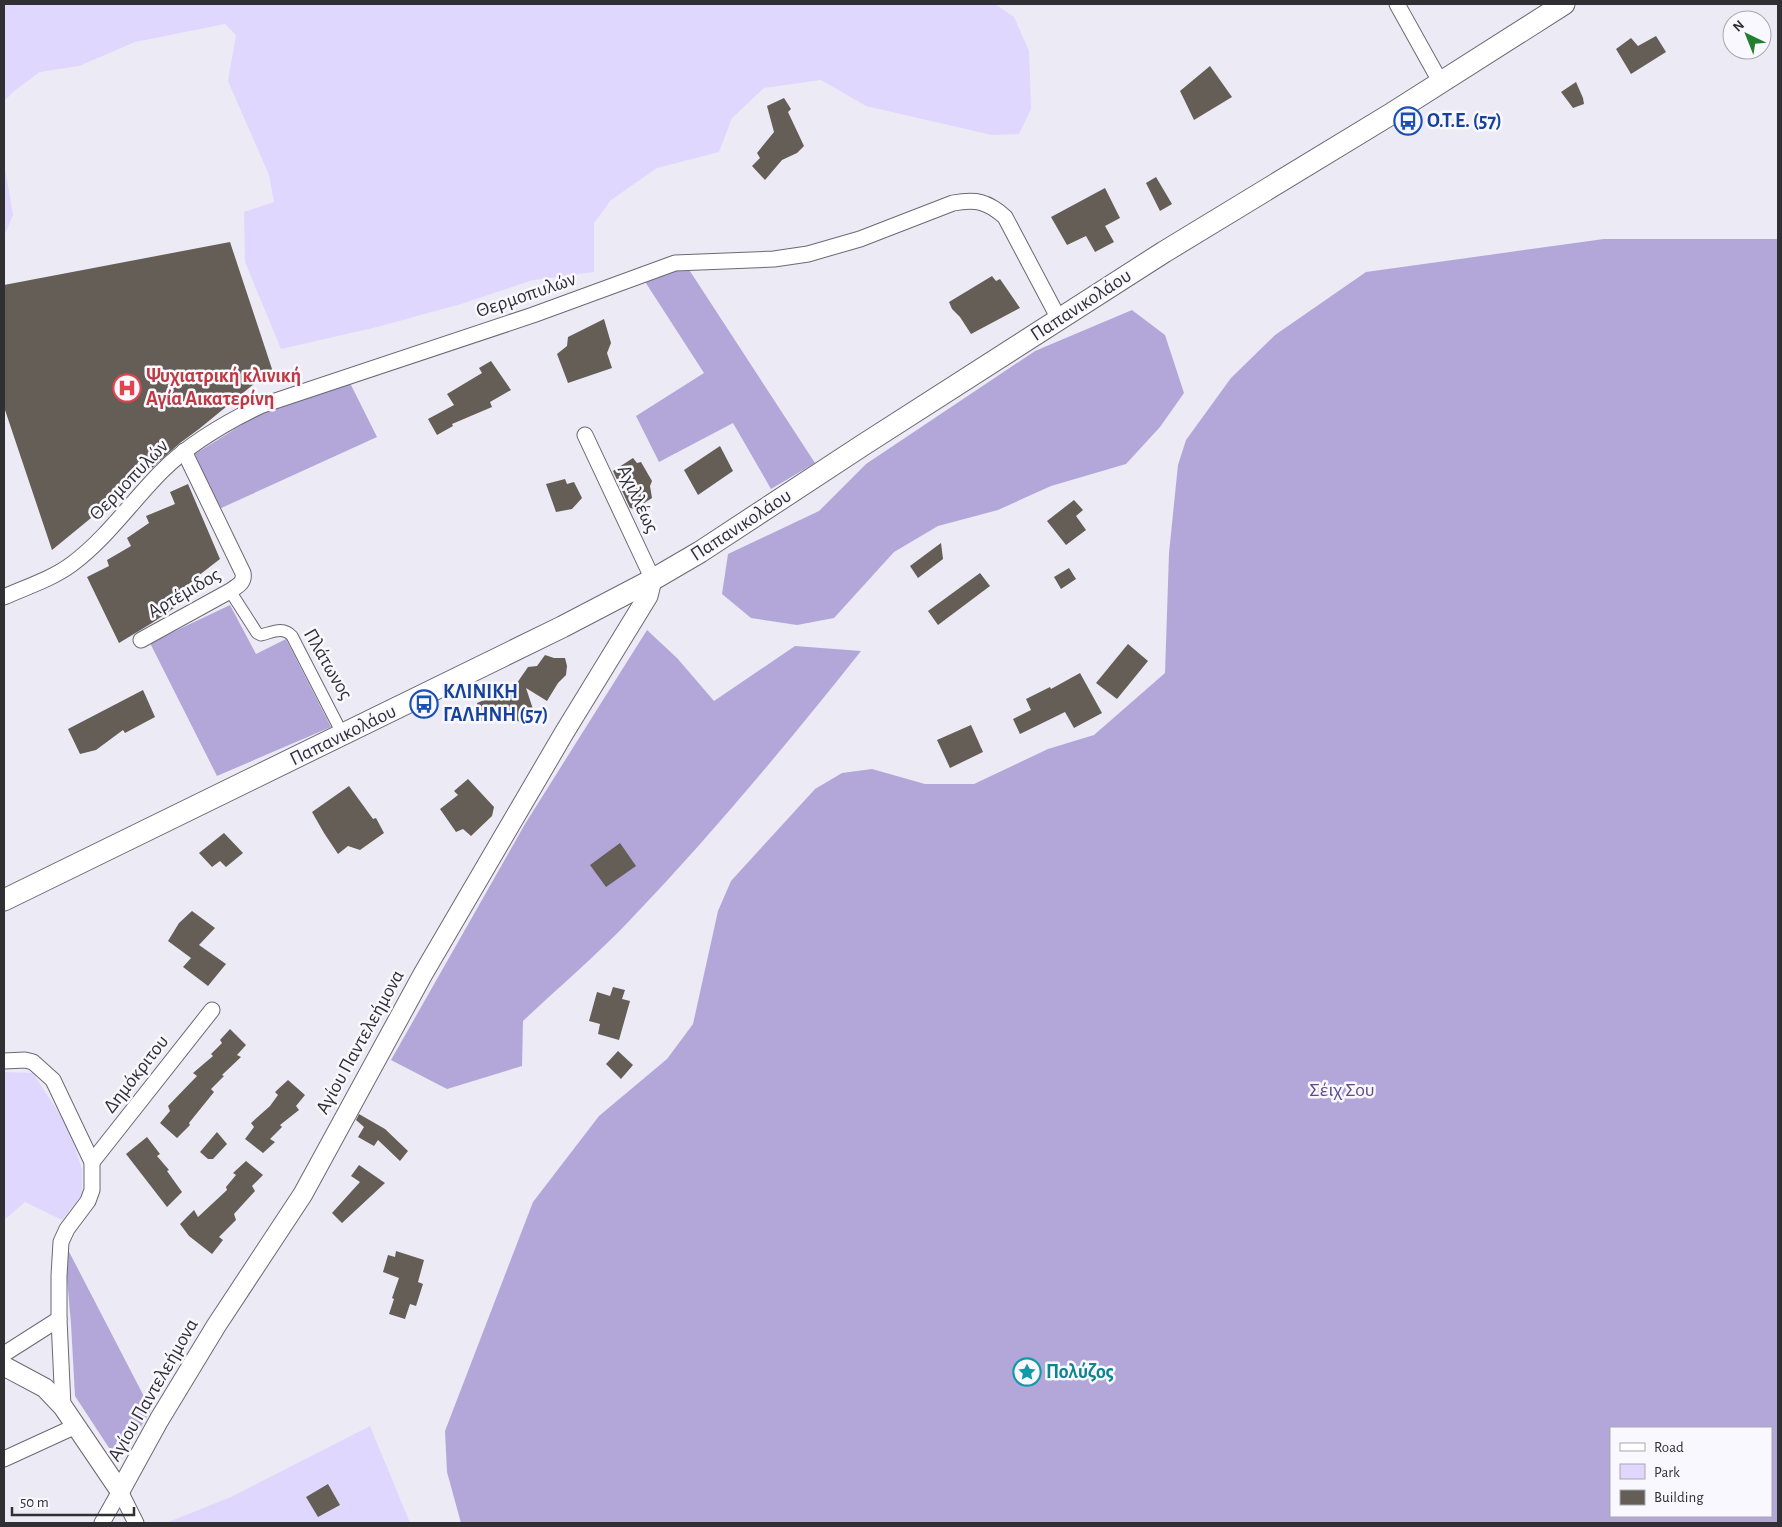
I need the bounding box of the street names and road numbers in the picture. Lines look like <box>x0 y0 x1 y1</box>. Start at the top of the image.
street label: Παπανικολάου <box>1027 265 1135 345</box>
street label: Θερμοπυλών <box>474 269 578 321</box>
street label: Θερμοπυλών <box>86 436 172 524</box>
street label: Αχιλλέως <box>614 462 662 536</box>
street label: Παπανικολάου <box>687 485 795 565</box>
street label: Αρτέμιδος <box>144 564 224 622</box>
street label: Πλάτωνος <box>300 625 356 703</box>
street label: Παπανικολάου <box>287 701 399 769</box>
street label: Αγίου Παντελεήμονα <box>312 967 408 1117</box>
street label: Δημόκριτου <box>100 1031 172 1117</box>
street label: Αγίου Παντελεήμονα <box>104 1315 202 1465</box>

